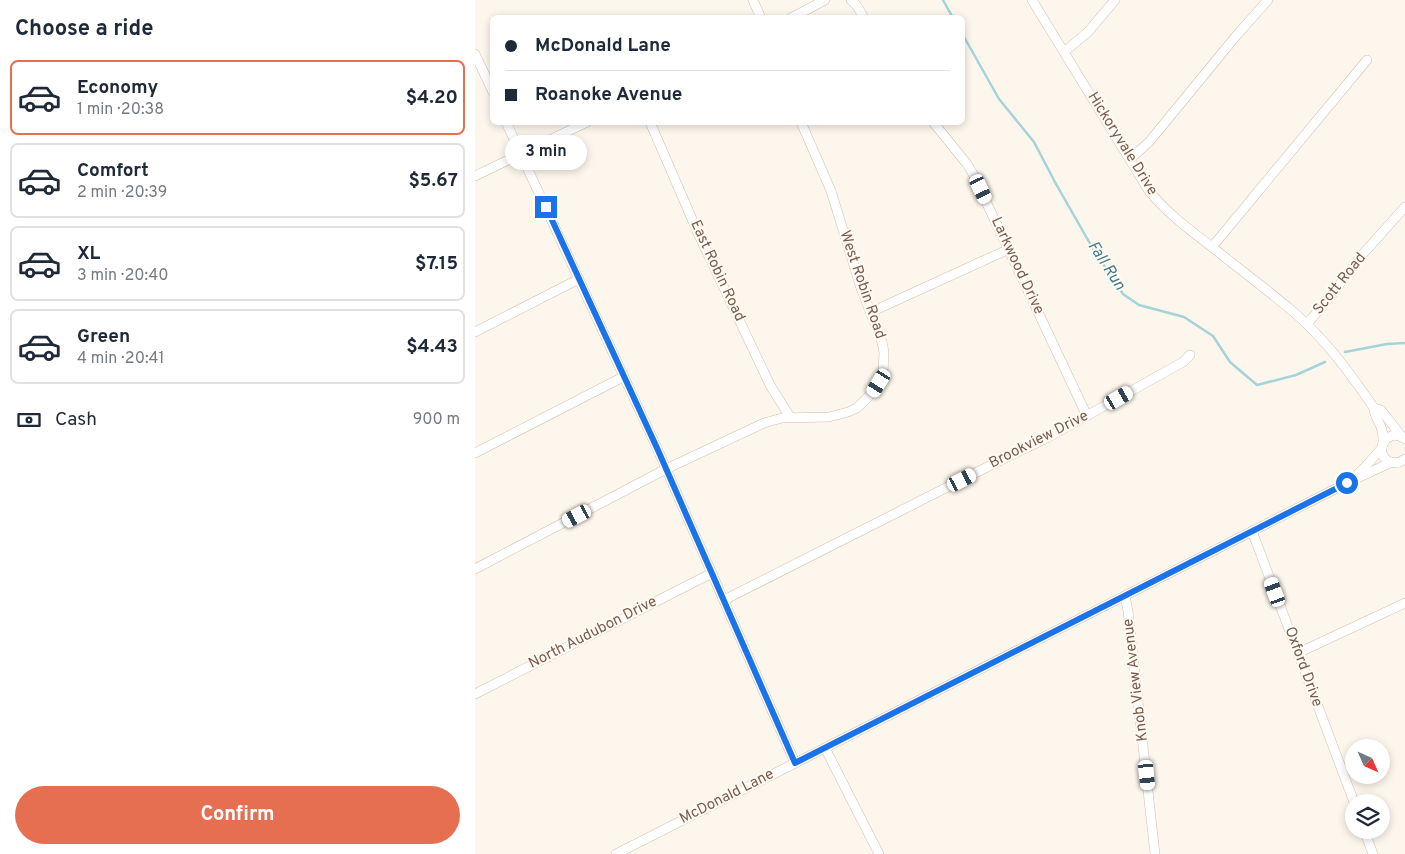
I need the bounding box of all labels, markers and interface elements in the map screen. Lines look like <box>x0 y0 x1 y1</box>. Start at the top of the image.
text: Choose a ride <box>15 16 153 43</box>
text: McDonald Lane <box>535 34 671 58</box>
icon: car <box>17 75 62 120</box>
text: Economy <box>77 76 158 100</box>
text: Roanoke Avenue <box>535 83 682 107</box>
text: $4.20 <box>406 86 458 110</box>
street label: Hickoryvale Drive <box>1083 89 1161 199</box>
text: 1 min · 20:38 <box>77 100 164 120</box>
callout: 3 min <box>505 134 587 170</box>
text: 3 min <box>525 142 567 162</box>
icon: car <box>17 158 62 203</box>
text: Comfort <box>77 159 149 183</box>
text: $5.67 <box>408 169 458 193</box>
car <box>967 172 994 206</box>
text: 2 min · 20:39 <box>77 183 167 203</box>
route end <box>535 196 557 218</box>
street label: Larkwood Drive <box>986 214 1048 318</box>
street label: East Robin Road <box>685 217 749 325</box>
street label: West Robin Road <box>835 228 889 342</box>
water label: Fall Run <box>1083 238 1129 295</box>
icon: car <box>17 241 62 286</box>
text: XL <box>77 242 100 266</box>
street label: Scott Road <box>1309 249 1371 319</box>
text: $7.15 <box>415 252 458 276</box>
text: 3 min · 20:40 <box>77 266 168 286</box>
icon: car <box>17 324 62 369</box>
text: Green <box>77 325 130 349</box>
text: $4.43 <box>406 335 458 359</box>
text: 4 min · 20:41 <box>77 349 164 369</box>
car <box>864 366 893 400</box>
car <box>1102 384 1135 412</box>
icon: cash <box>15 406 43 434</box>
street label: Brookview Drive <box>986 407 1092 473</box>
text: Cash <box>55 408 97 432</box>
text: 900 m <box>413 410 460 430</box>
car <box>945 467 978 493</box>
route start <box>1336 472 1358 494</box>
car <box>560 502 593 530</box>
car <box>1262 575 1287 609</box>
street label: North Audubon Drive <box>526 592 660 674</box>
street label: Knob View Avenue <box>1119 617 1153 743</box>
street label: Oxford Drive <box>1280 624 1326 710</box>
north arrow <box>1345 739 1390 784</box>
map controls <box>1345 739 1390 839</box>
car <box>1137 759 1156 791</box>
street label: McDonald Lane <box>677 765 777 829</box>
button: Confirm <box>15 786 460 844</box>
button: layers <box>1345 794 1390 839</box>

